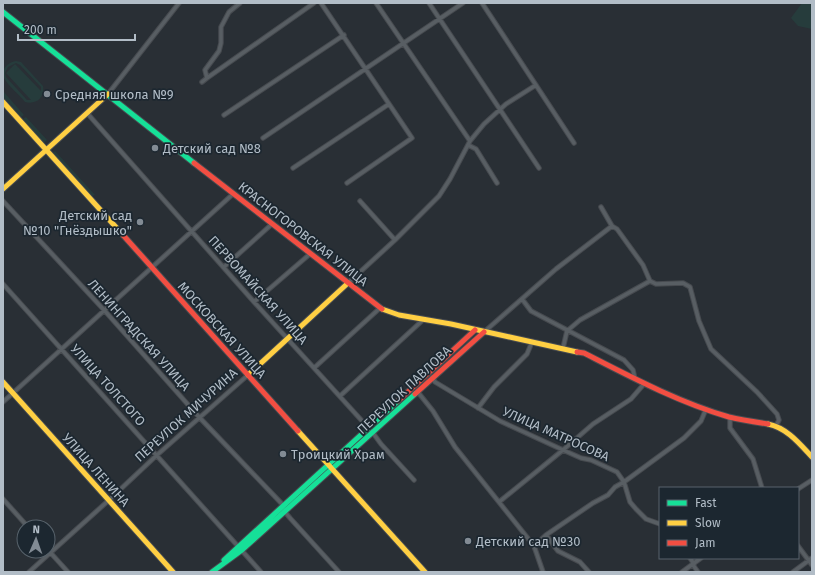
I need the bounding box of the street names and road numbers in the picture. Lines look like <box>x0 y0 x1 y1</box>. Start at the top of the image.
street label: КРАСНОГОРОВСКАЯ УЛИЦА <box>235 179 371 290</box>
street label: ПЕРВОМАЙСКАЯ УЛИЦА <box>205 233 311 348</box>
street label: ЛЕНИНГРАДСКАЯ УЛИЦА <box>85 276 193 394</box>
street label: МОСКОВСКАЯ УЛИЦА <box>175 279 270 382</box>
street label: УЛИЦА ТОЛСТОГО <box>67 341 149 429</box>
street label: ПЕРЕУЛОК ПАВЛОВА <box>354 342 454 437</box>
street label: ПЕРЕУЛОК МИЧУРИНА <box>132 365 241 465</box>
street label: УЛИЦА МАТРОСОВА <box>500 404 612 465</box>
street label: УЛИЦА ЛЕНИНА <box>59 430 133 510</box>

